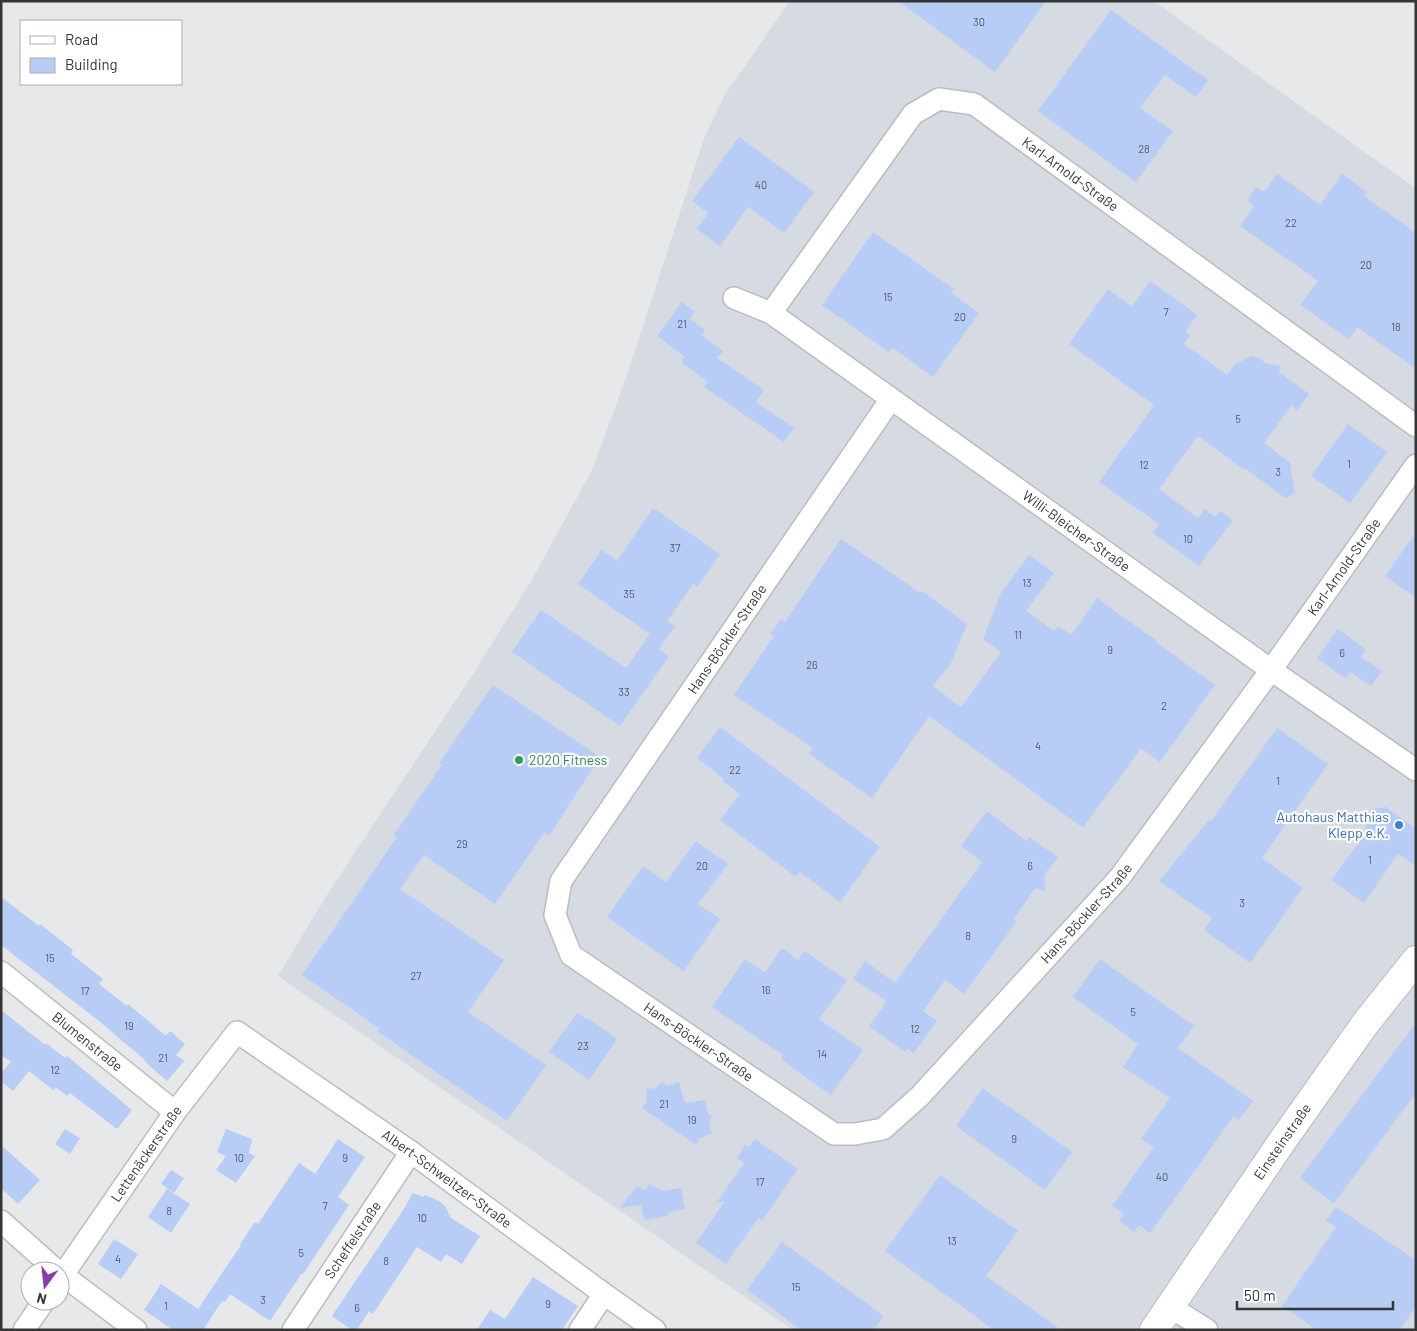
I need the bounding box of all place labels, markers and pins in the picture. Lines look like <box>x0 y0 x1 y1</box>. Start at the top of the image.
place label: 2020 Fitness <box>529 751 608 768</box>
marker: 2020 Fitness <box>513 754 525 766</box>
place label: Autohaus Matthias Klepp e.K. <box>1276 808 1389 841</box>
marker: Autohaus Matthias Klepp e.K. <box>1393 819 1405 831</box>

